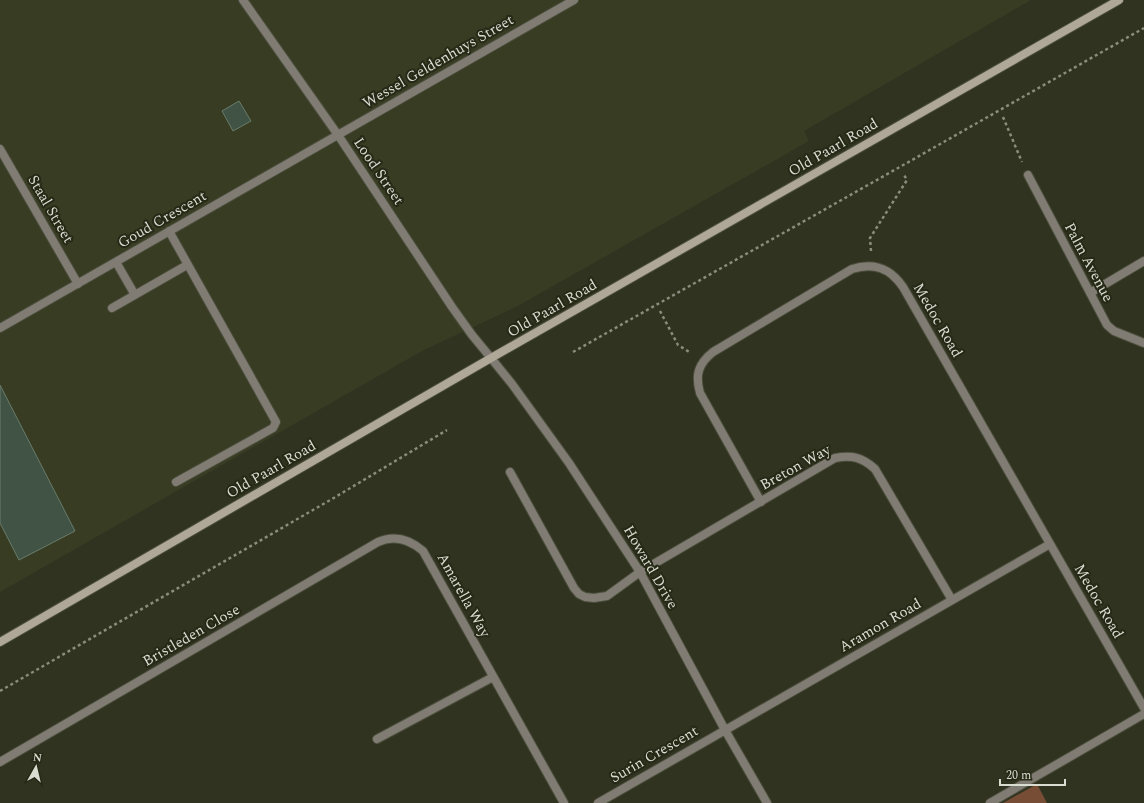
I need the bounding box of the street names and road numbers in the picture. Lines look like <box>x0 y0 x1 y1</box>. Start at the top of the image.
street label: Wessel Geldenhuys Street <box>358 9 518 114</box>
street label: Old Paarl Road <box>784 112 883 183</box>
street label: Lood Street <box>347 133 410 210</box>
street label: Staal Street <box>22 171 79 248</box>
street label: Goud Crescent <box>114 185 211 254</box>
street label: Palm Avenue <box>1058 218 1119 306</box>
street label: Old Paarl Road <box>503 273 602 344</box>
street label: Medoc Road <box>907 279 968 362</box>
street label: Old Paarl Road <box>222 434 321 505</box>
street label: Breton Way <box>756 438 836 496</box>
street label: Howard Drive <box>617 521 684 614</box>
street label: Amarella Way <box>431 549 497 642</box>
street label: Medoc Road <box>1068 560 1129 643</box>
street label: Aramon Road <box>835 592 926 658</box>
street label: Bristleden Close <box>138 598 244 673</box>
street label: Surin Crescent <box>606 720 703 789</box>

